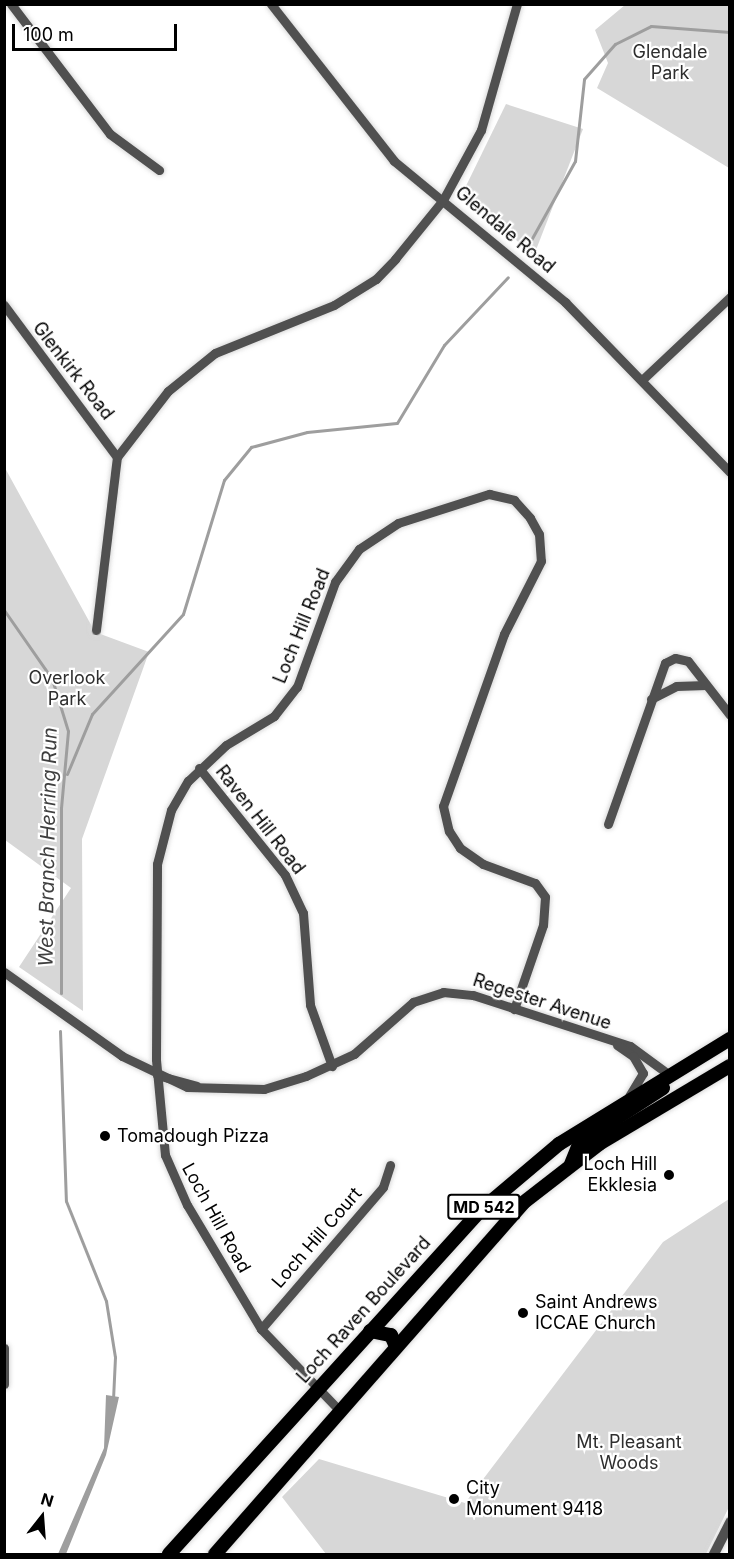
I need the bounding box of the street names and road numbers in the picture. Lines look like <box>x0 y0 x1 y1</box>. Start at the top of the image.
street label: Glendale Road <box>451 182 559 278</box>
street label: Glenkirk Road <box>28 318 118 424</box>
street label: Loch Hill Road <box>269 565 335 687</box>
street label: Raven Hill Road <box>211 761 309 879</box>
street label: Regester Avenue <box>470 969 614 1035</box>
street label: Loch Hill Road <box>177 1159 255 1277</box>
street label: Loch Hill Court <box>268 1183 366 1293</box>
road number: MD 542 <box>446 1194 522 1220</box>
street label: Loch Raven Boulevard <box>293 1232 435 1388</box>

